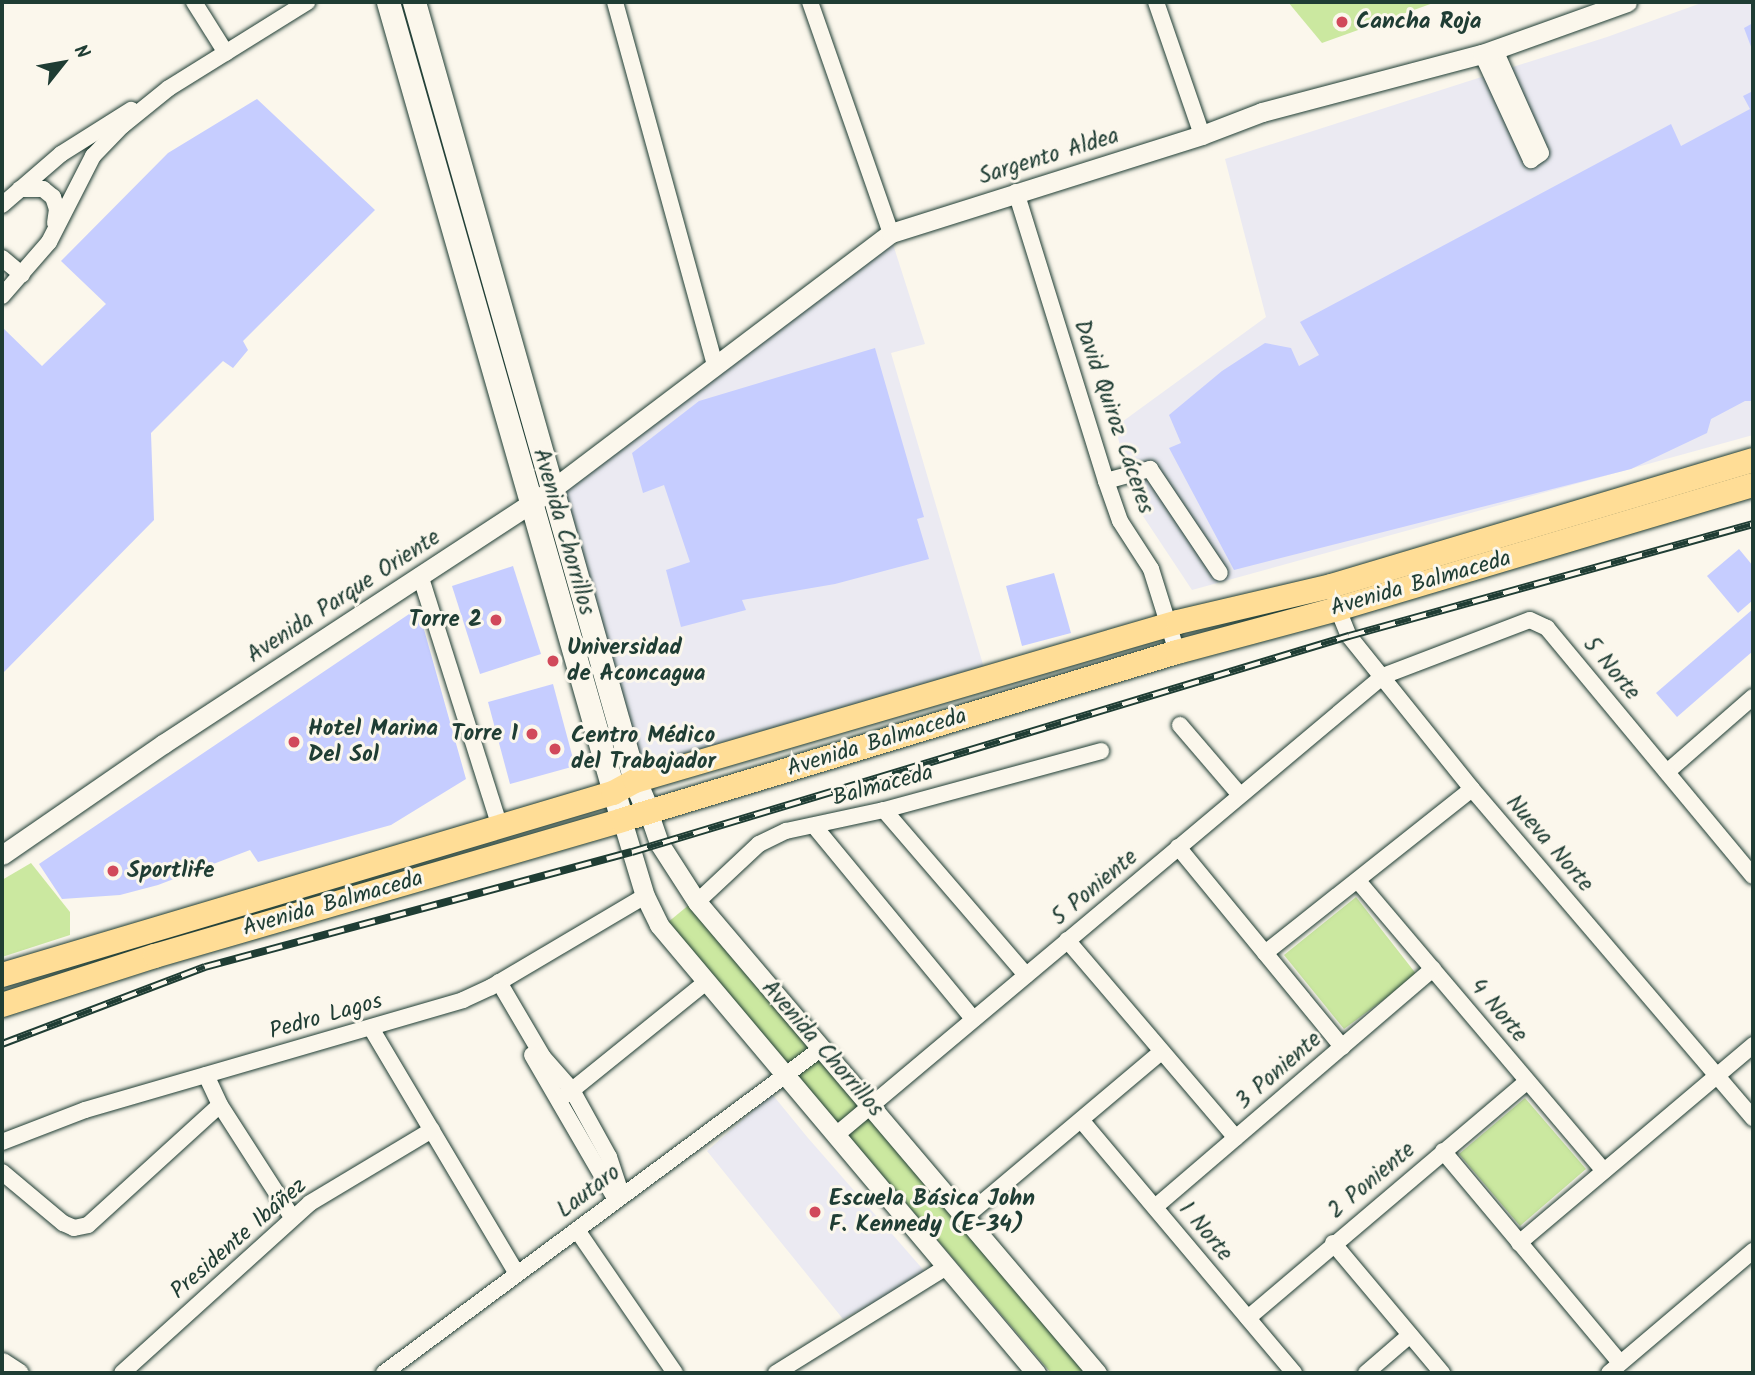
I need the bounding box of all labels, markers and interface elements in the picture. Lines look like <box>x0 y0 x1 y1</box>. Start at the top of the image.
place label: Cancha Roja <box>1356 8 1481 36</box>
marker: Cancha Roja <box>1334 14 1350 30</box>
north arrow <box>28 28 98 98</box>
text: N <box>65 39 97 65</box>
street label: Sargento Aldea <box>976 123 1122 191</box>
street label: David Quiroz Cáceres <box>1067 316 1159 518</box>
street label: Avenida Chorrillos <box>526 446 600 618</box>
street label: Avenida Parque Oriente <box>242 524 446 670</box>
street label: Avenida Balmaceda <box>1328 545 1514 623</box>
place label: Torre 2 <box>409 606 482 634</box>
marker: Torre 2 <box>488 612 504 628</box>
street label: 5 Norte <box>1577 632 1645 706</box>
place label: Universidad de Aconcagua <box>567 634 705 688</box>
marker: Universidad de Aconcagua <box>545 653 561 669</box>
street label: Avenida Balmaceda <box>784 703 970 783</box>
place label: Hotel Marina Del Sol <box>308 715 438 769</box>
place label: Torre 1 <box>451 720 518 748</box>
place label: Centro Médico del Trabajador <box>571 722 716 776</box>
marker: Torre 1 <box>524 726 540 742</box>
marker: Hotel Marina Del Sol <box>286 734 302 750</box>
marker: Centro Médico del Trabajador <box>545 739 565 759</box>
street label: Balmaceda <box>830 759 936 813</box>
street label: Nueva Norte <box>1499 790 1599 898</box>
street label: 5 Poniente <box>1046 844 1144 932</box>
place label: Sportlife <box>127 857 215 885</box>
marker: Sportlife <box>105 863 121 879</box>
street label: Avenida Balmaceda <box>240 865 426 943</box>
street label: 4 Norte <box>1463 973 1533 1049</box>
street label: Avenida Chorrillos <box>755 975 889 1123</box>
street label: Pedro Lagos <box>266 988 386 1046</box>
street label: 3 Poniente <box>1230 1026 1328 1116</box>
street label: 2 Poniente <box>1323 1137 1421 1225</box>
street label: Lautaro <box>552 1159 626 1225</box>
street label: Presidente Ibáñez <box>165 1172 313 1306</box>
place label: Escuela Básica John F. Kennedy (E-34) <box>829 1185 1035 1239</box>
street label: 1 Norte <box>1172 1197 1238 1267</box>
marker: Escuela Básica John F. Kennedy (E-34) <box>807 1204 823 1220</box>

